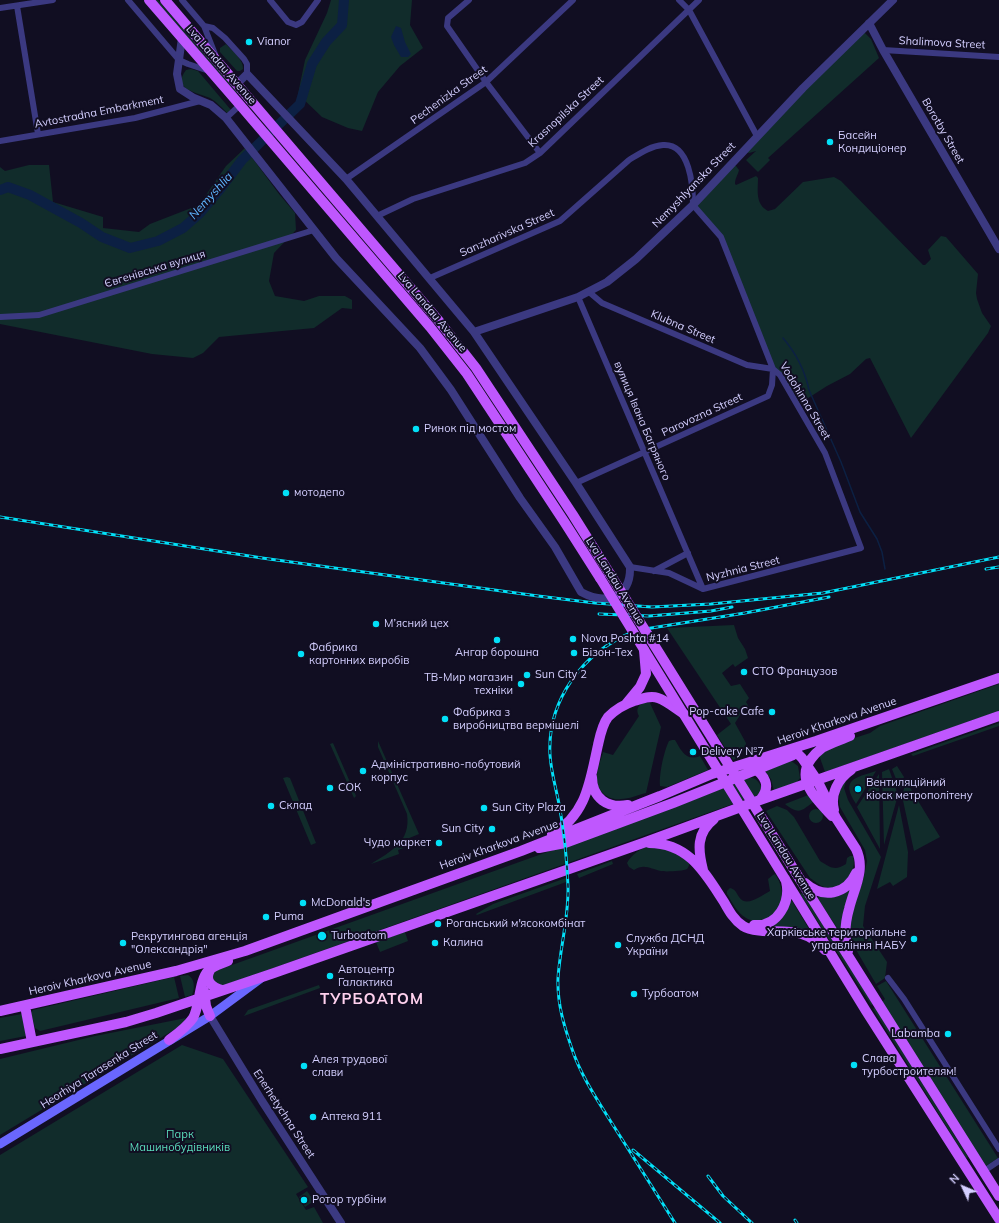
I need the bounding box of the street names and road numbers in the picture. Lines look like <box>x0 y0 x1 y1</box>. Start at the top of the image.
street label: Lva Landau Avenue <box>183 23 259 107</box>
street label: Shalimova Street <box>898 34 986 52</box>
street label: Pechenizka Street <box>408 63 490 127</box>
street label: Krasnopilska Street <box>525 74 607 150</box>
street label: Avtostradna Embarkment <box>33 93 165 131</box>
street label: Borotby Street <box>919 96 967 166</box>
street label: Nemyshlyanska Street <box>650 139 738 231</box>
street label: Sanzharivska Street <box>458 206 556 260</box>
street label: Євгенівська вулиця <box>103 247 207 291</box>
street label: Lva Landau Avenue <box>395 269 469 355</box>
street label: Klubna Street <box>649 307 717 347</box>
street label: вулиця Івана Багряного <box>611 359 673 483</box>
street label: Vodohinna Street <box>777 360 833 442</box>
street label: Parovozna Street <box>659 391 745 439</box>
street label: Lva Landau Avenue <box>583 535 647 627</box>
street label: Nyzhnia Street <box>705 554 781 584</box>
street label: Heroiv Kharkova Avenue <box>776 694 898 748</box>
street label: Lva Landau Avenue <box>754 810 818 902</box>
street label: Heroiv Kharkova Avenue <box>438 817 560 873</box>
street label: Heroiv Kharkova Avenue <box>28 957 152 999</box>
street label: Heorhiya Tarasenka Street <box>38 1029 160 1111</box>
street label: Enerhetychna Street <box>250 1067 318 1161</box>

